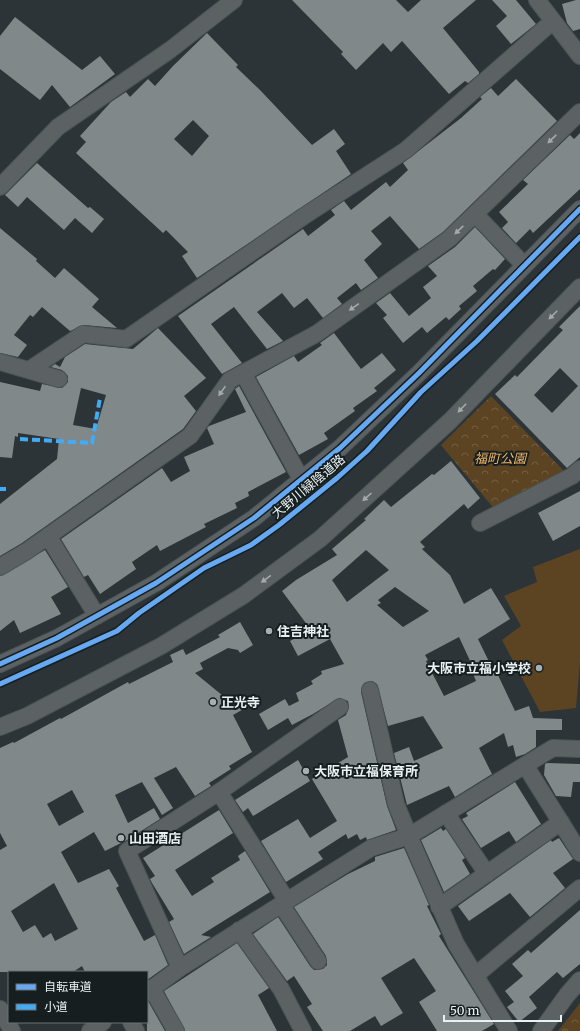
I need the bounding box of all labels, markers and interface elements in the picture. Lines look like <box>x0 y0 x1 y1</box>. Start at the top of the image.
one-way arrow <box>547 134 557 144</box>
one-way arrow <box>454 225 464 235</box>
one-way arrow <box>349 303 359 311</box>
one-way arrow <box>548 310 557 320</box>
one-way arrow <box>218 386 226 396</box>
one-way arrow <box>457 403 467 413</box>
park label: 福町公園 <box>474 450 528 467</box>
street label: 大野川緑陰道路 <box>268 451 349 522</box>
one-way arrow <box>362 493 372 502</box>
one-way arrow <box>261 575 272 583</box>
place label: 住吉神社 <box>277 623 329 640</box>
marker: 住吉神社 <box>264 626 274 636</box>
place label: 大阪市立福小学校 <box>427 660 531 677</box>
marker: 大阪市立福小学校 <box>534 663 544 673</box>
place label: 正光寺 <box>221 694 260 711</box>
marker: 正光寺 <box>208 697 218 707</box>
place label: 大阪市立福保育所 <box>314 763 418 780</box>
marker: 大阪市立福保育所 <box>301 766 311 776</box>
place label: 山田酒店 <box>129 830 181 847</box>
marker: 山田酒店 <box>116 833 126 843</box>
legend <box>8 971 148 1023</box>
text: 自転車道 <box>44 979 92 994</box>
scale bar <box>444 997 561 1023</box>
text: 小道 <box>44 999 68 1014</box>
text: 50 m <box>450 1003 479 1018</box>

